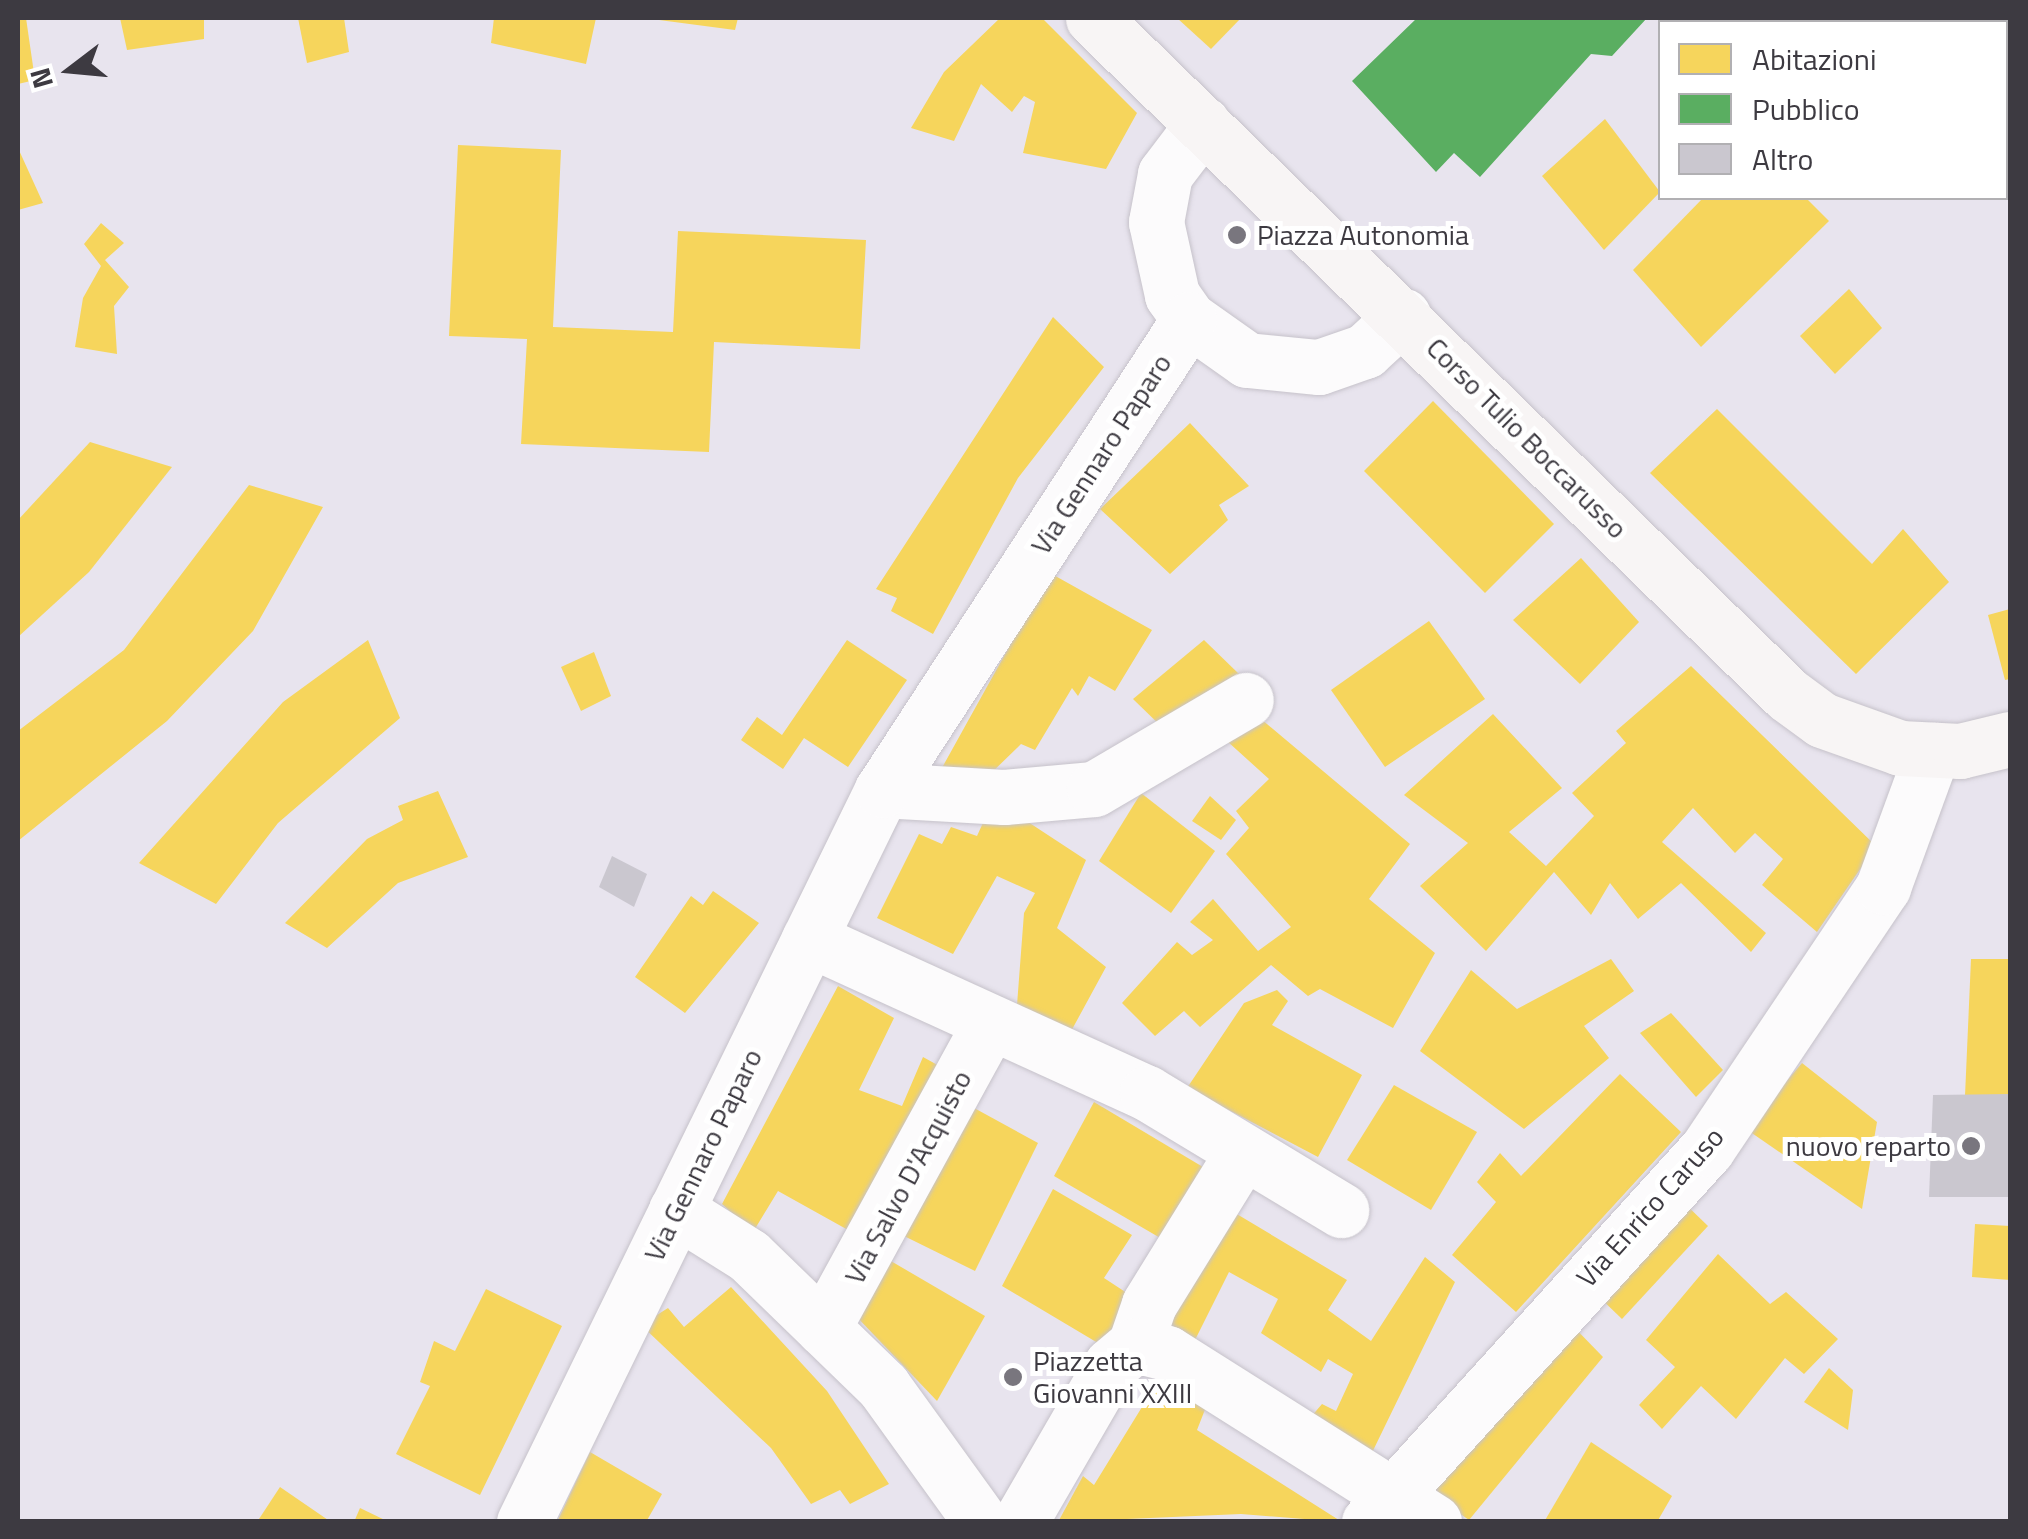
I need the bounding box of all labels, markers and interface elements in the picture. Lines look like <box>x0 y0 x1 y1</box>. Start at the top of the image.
north arrow <box>20 20 120 120</box>
legend <box>1658 20 2008 200</box>
text: Abitazioni <box>1752 36 1877 82</box>
text: N <box>17 63 64 94</box>
text: Pubblico <box>1752 86 1860 132</box>
text: Altro <box>1752 136 1813 182</box>
place label: Piazza Autonomia <box>1257 218 1469 252</box>
marker: Piazza Autonomia <box>1226 224 1248 246</box>
street label: Corso Tulio Boccarusso <box>1420 331 1634 545</box>
street label: Via Gennaro Paparo <box>1024 348 1178 560</box>
street label: Via Gennaro Paparo <box>637 1043 769 1267</box>
street label: Via Salvo D'Acquisto <box>838 1064 978 1290</box>
street label: Via Enrico Caruso <box>1569 1120 1731 1294</box>
place label: nuovo reparto <box>1786 1129 1951 1163</box>
marker: nuovo reparto <box>1960 1135 1982 1157</box>
place label: Piazzetta Giovanni XXIII <box>1033 1344 1192 1410</box>
marker: Piazzetta Giovanni XXIII <box>1002 1366 1024 1388</box>

